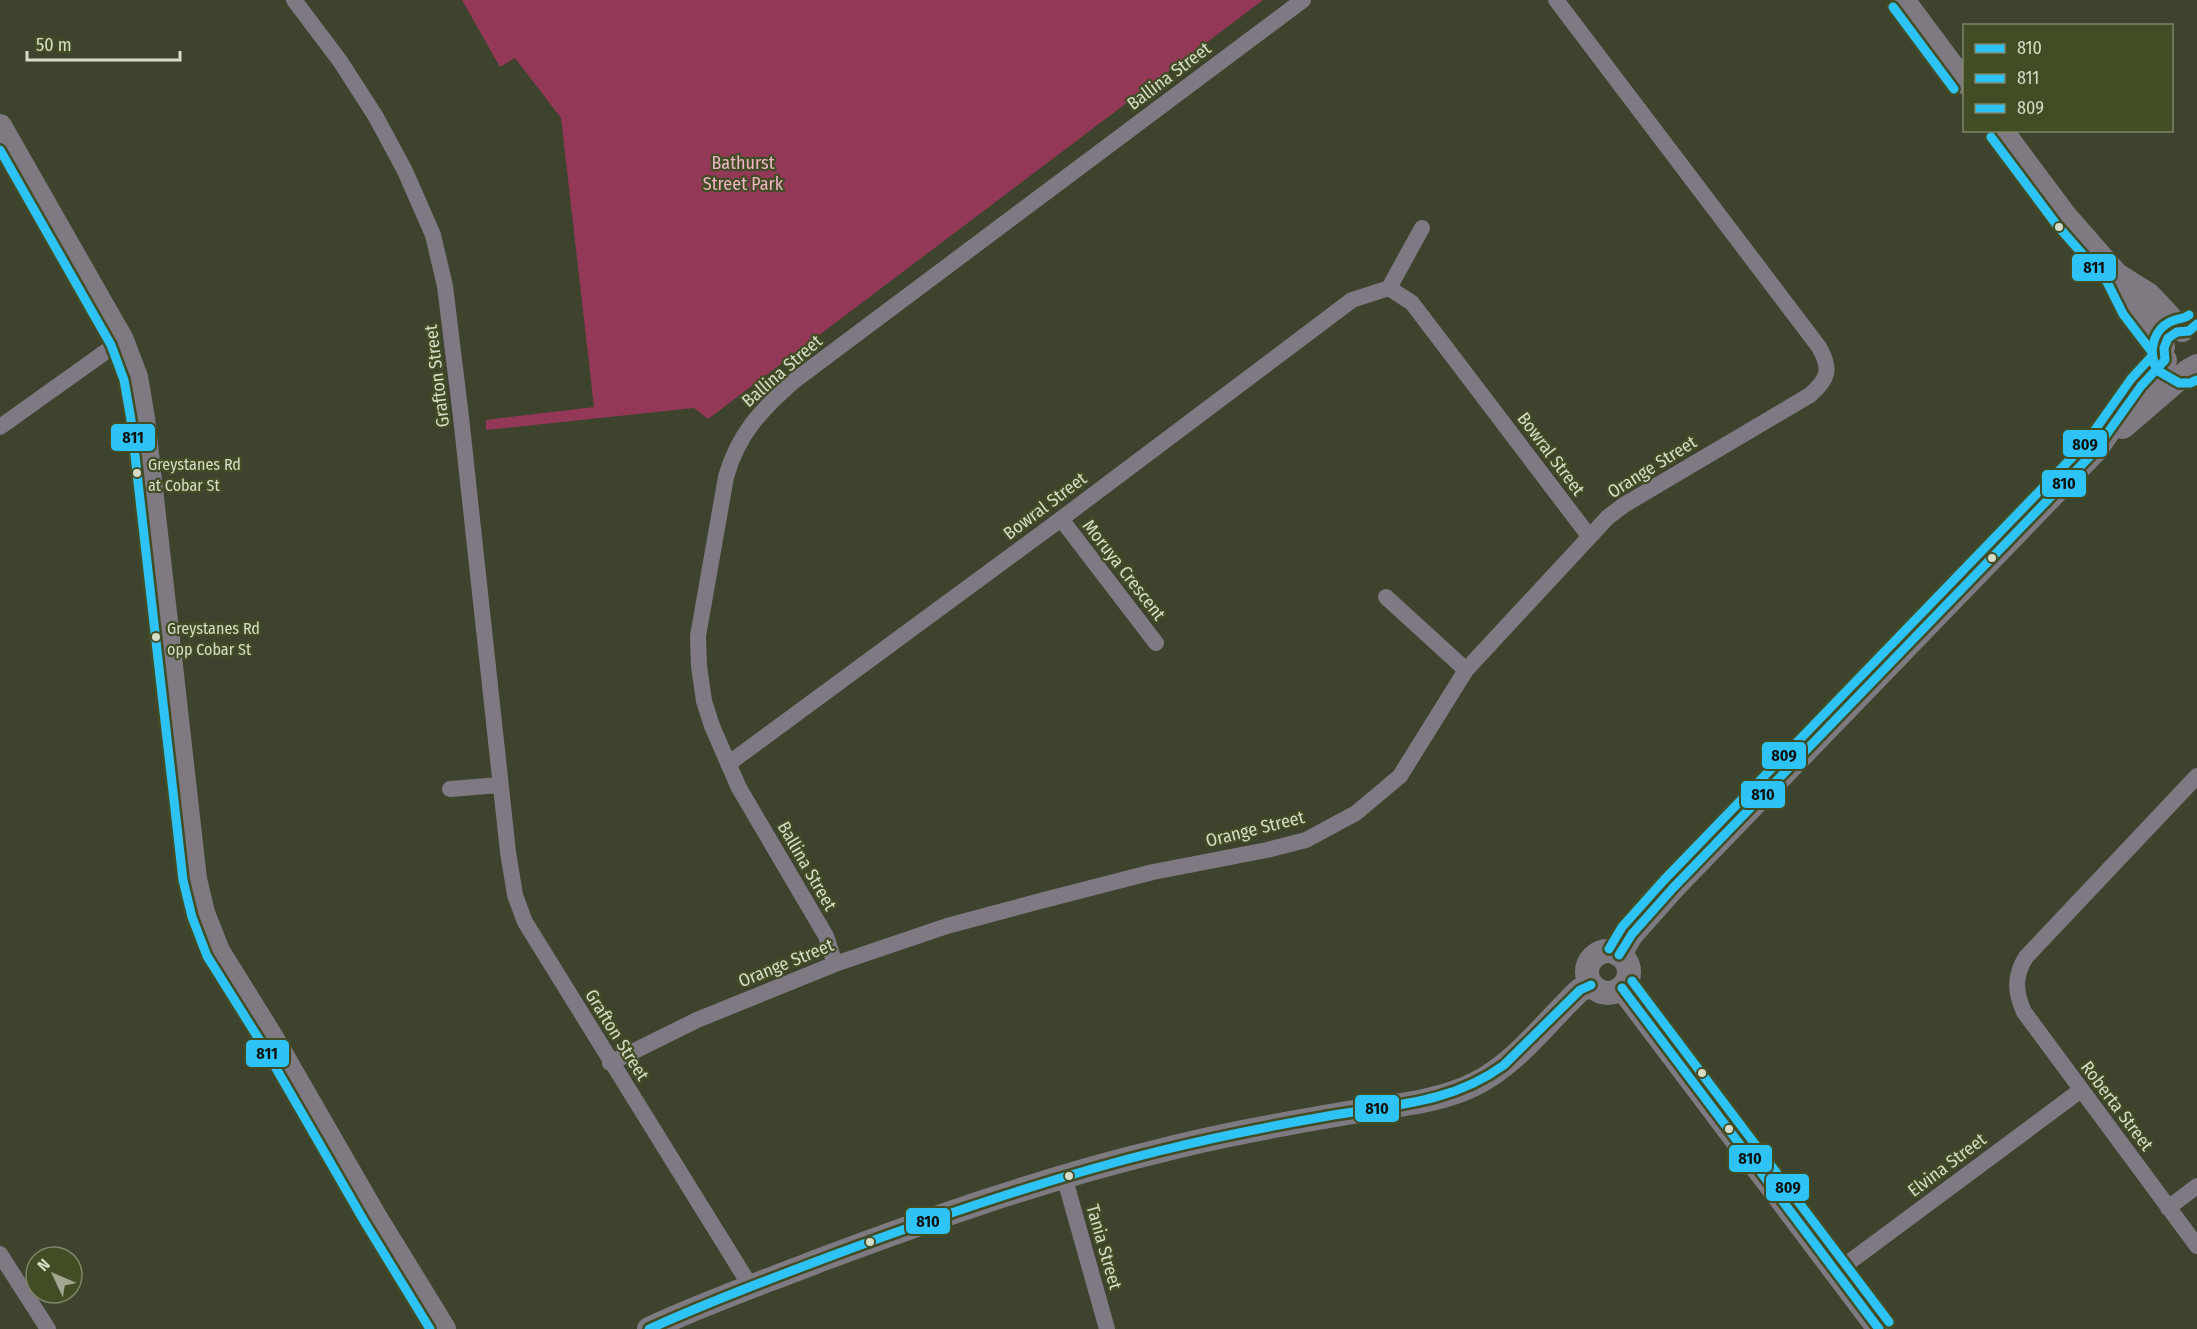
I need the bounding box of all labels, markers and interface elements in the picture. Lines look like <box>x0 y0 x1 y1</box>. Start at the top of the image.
scale bar <box>27 24 180 62</box>
legend <box>1963 24 2173 132</box>
text: 50 m <box>36 34 72 56</box>
street label: Ballina Street <box>1123 37 1215 115</box>
text: 810 <box>2017 37 2042 59</box>
text: 811 <box>2017 67 2039 89</box>
text: 809 <box>2017 97 2044 119</box>
park label: Bathurst Street Park <box>703 152 784 195</box>
unlabelled marker <box>2053 221 2065 233</box>
line badge: 811 <box>2071 253 2117 282</box>
text: 811 <box>2083 258 2105 277</box>
street label: Grafton Street <box>420 323 454 429</box>
street label: Ballina Street <box>737 330 827 412</box>
street label: Bowral Street <box>1513 408 1590 500</box>
line badge: 811 <box>110 423 156 452</box>
text: 811 <box>122 428 144 447</box>
line badge: 809 <box>2062 429 2108 458</box>
street label: Orange Street <box>1603 431 1701 503</box>
text: 809 <box>2072 435 2098 454</box>
place label: Greystanes Rd at Cobar St <box>148 455 241 495</box>
marker: Greystanes Rd at Cobar St <box>131 467 143 479</box>
street label: Bowral Street <box>999 467 1091 544</box>
line badge: 810 <box>2041 469 2087 498</box>
text: 810 <box>2052 474 2076 493</box>
street label: Moruya Crescent <box>1078 515 1170 625</box>
unlabelled marker <box>1986 552 1998 564</box>
place label: Greystanes Rd opp Cobar St <box>167 619 260 659</box>
marker: Greystanes Rd opp Cobar St <box>150 631 162 643</box>
line badge: 809 <box>1761 741 1807 770</box>
text: 809 <box>1771 746 1797 765</box>
line badge: 810 <box>1740 780 1786 809</box>
text: 810 <box>1751 785 1775 804</box>
street label: Orange Street <box>1203 806 1307 852</box>
street label: Ballina Street <box>773 817 841 915</box>
street label: Orange Street <box>735 934 837 992</box>
street label: Grafton Street <box>580 985 654 1085</box>
line badge: 811 <box>245 1039 290 1068</box>
text: 811 <box>256 1044 278 1063</box>
street label: Roberta Street <box>2076 1057 2158 1155</box>
unlabelled marker <box>1696 1067 1708 1079</box>
line badge: 810 <box>1354 1094 1400 1123</box>
text: 810 <box>1365 1099 1389 1118</box>
unlabelled marker <box>1723 1123 1735 1135</box>
street label: Elvina Street <box>1904 1128 1991 1202</box>
line badge: 810 <box>1728 1144 1773 1173</box>
text: 810 <box>1738 1149 1762 1168</box>
unlabelled marker <box>1063 1170 1075 1182</box>
line badge: 809 <box>1765 1173 1810 1202</box>
text: 809 <box>1775 1178 1801 1197</box>
street label: Tania Street <box>1081 1202 1127 1292</box>
line badge: 810 <box>905 1207 951 1235</box>
text: 810 <box>916 1212 940 1231</box>
unlabelled marker <box>864 1236 876 1248</box>
north arrow <box>24 1245 84 1305</box>
text: N <box>33 1255 54 1275</box>

